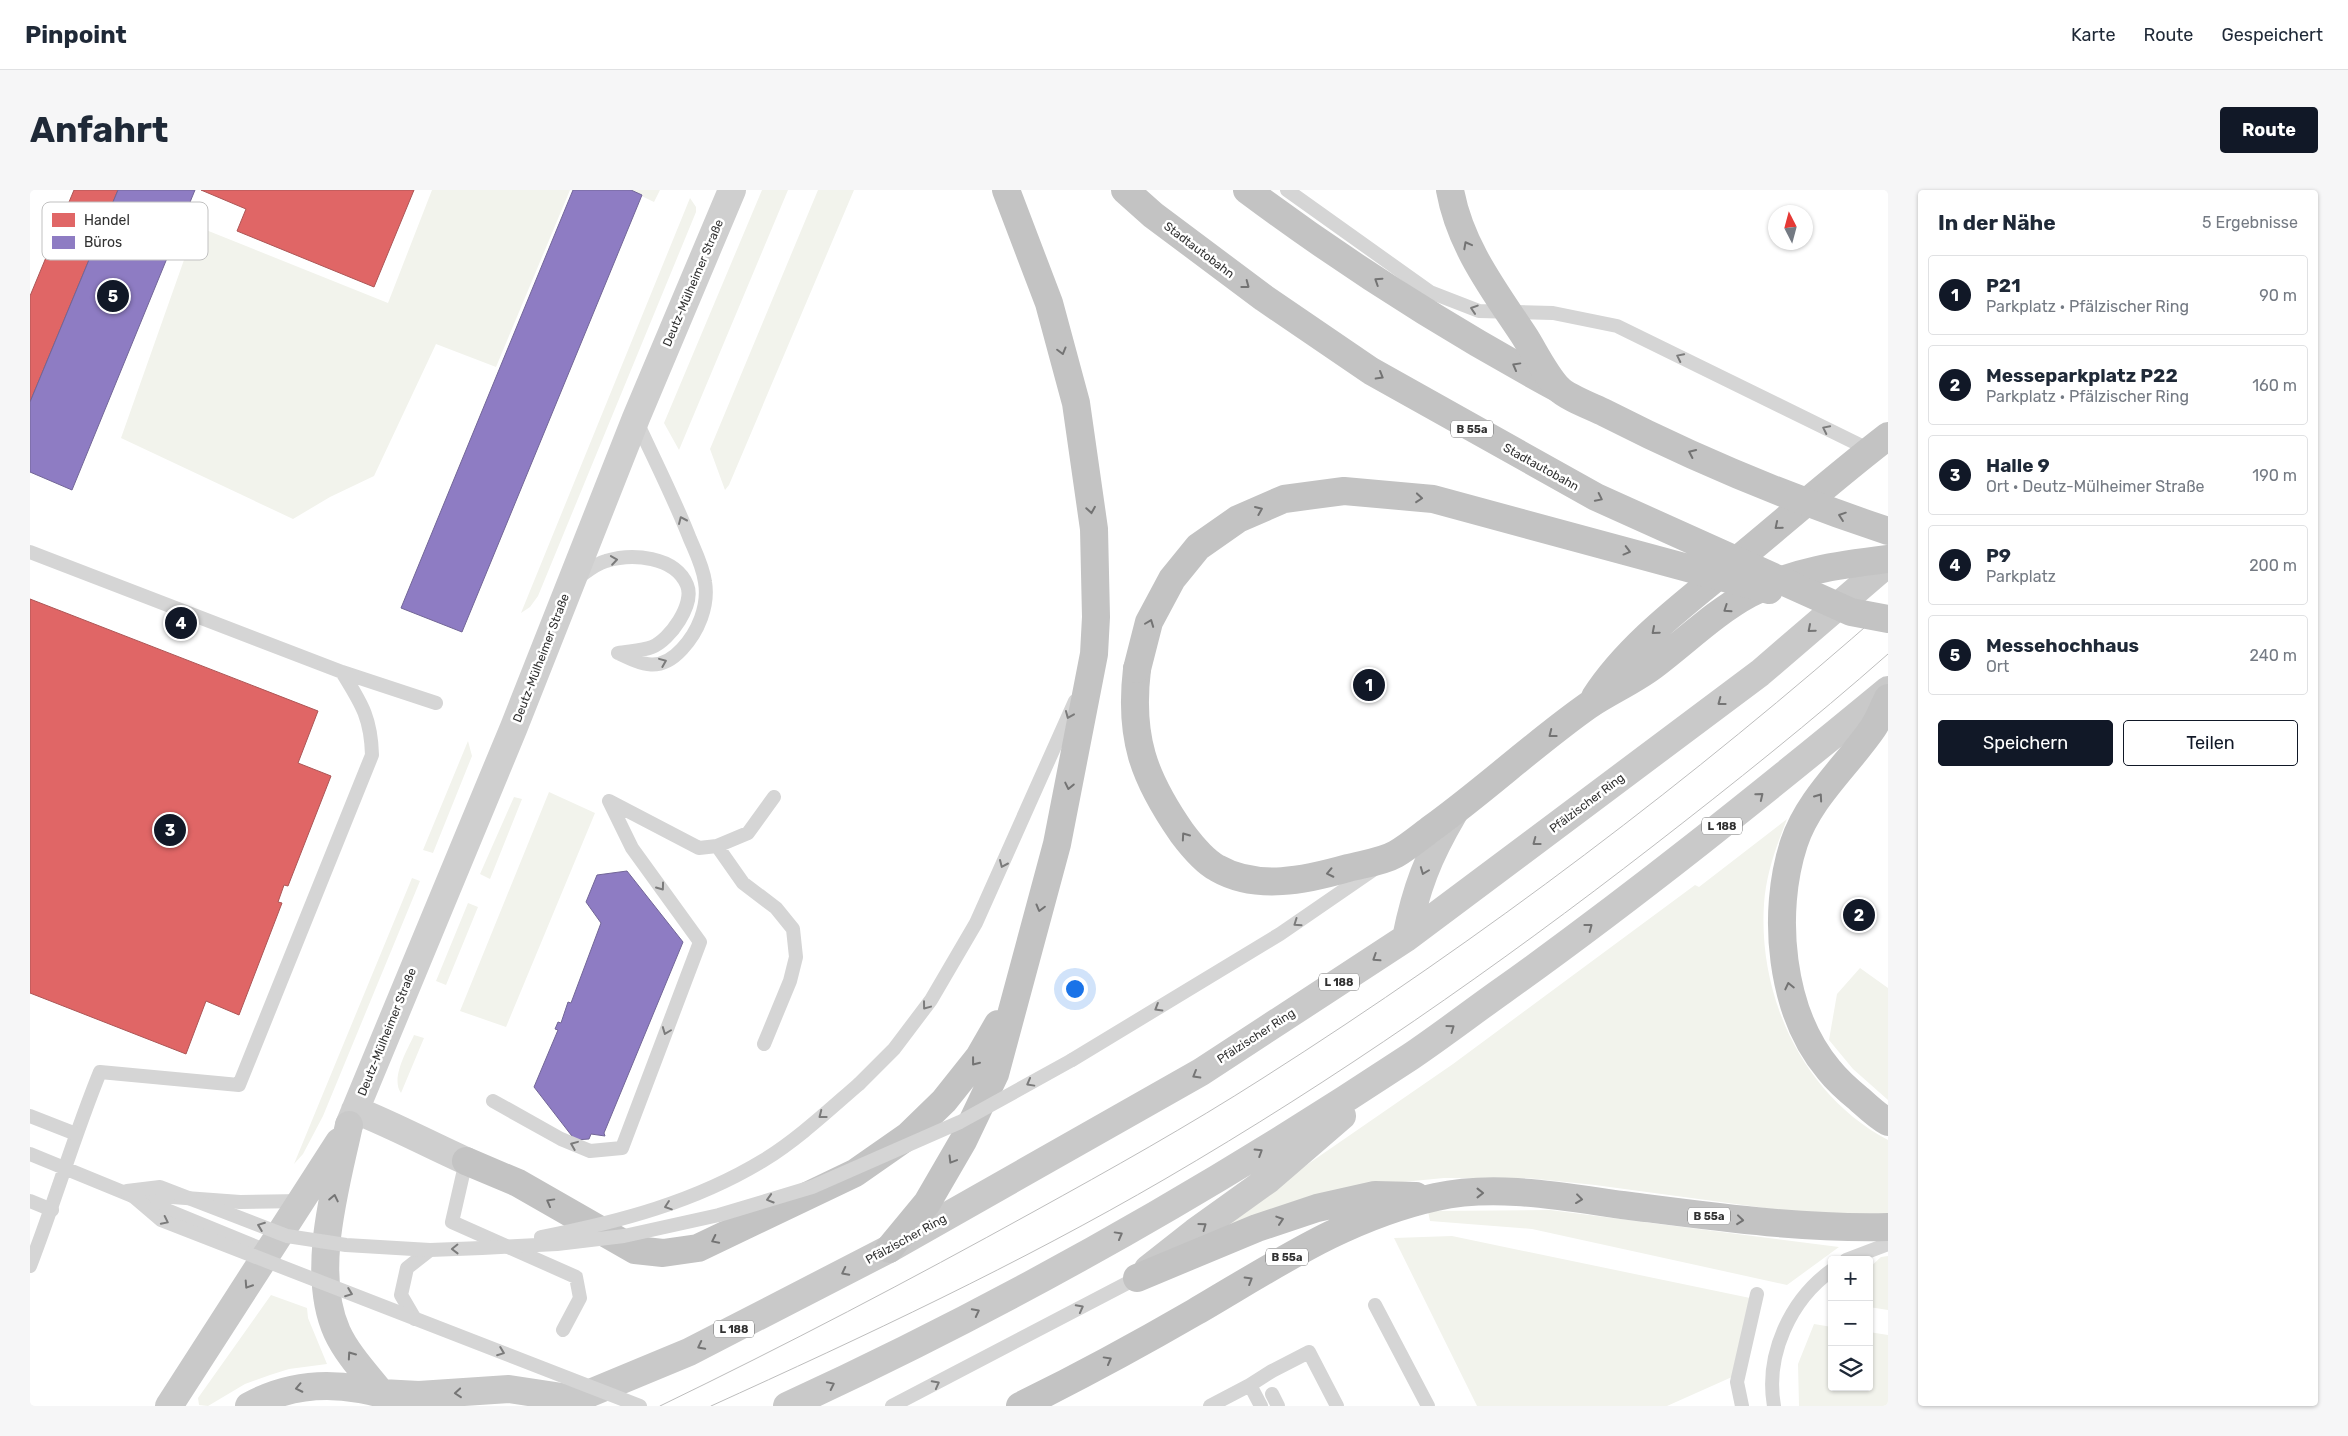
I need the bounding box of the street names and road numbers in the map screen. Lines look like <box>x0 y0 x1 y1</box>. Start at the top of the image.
street label: Deutz-Mülheimer Straße <box>660 217 726 349</box>
street label: Stadtautobahn <box>1161 219 1237 281</box>
road number: B 55a <box>1451 420 1493 438</box>
street label: Stadtautobahn <box>1501 440 1581 494</box>
street label: Deutz-Mülheimer Straße <box>510 591 572 724</box>
street label: Pfälzischer Ring <box>1547 770 1627 836</box>
road number: L 188 <box>1702 818 1742 834</box>
street label: Deutz-Mülheimer Straße <box>355 966 419 1098</box>
road number: L 188 <box>1319 974 1359 990</box>
street label: Pfälzischer Ring <box>1214 1006 1298 1066</box>
road number: B 55a <box>1688 1208 1730 1224</box>
street label: Pfälzischer Ring <box>863 1211 949 1267</box>
road number: B 55a <box>1266 1248 1308 1266</box>
road number: L 188 <box>714 1320 754 1338</box>

